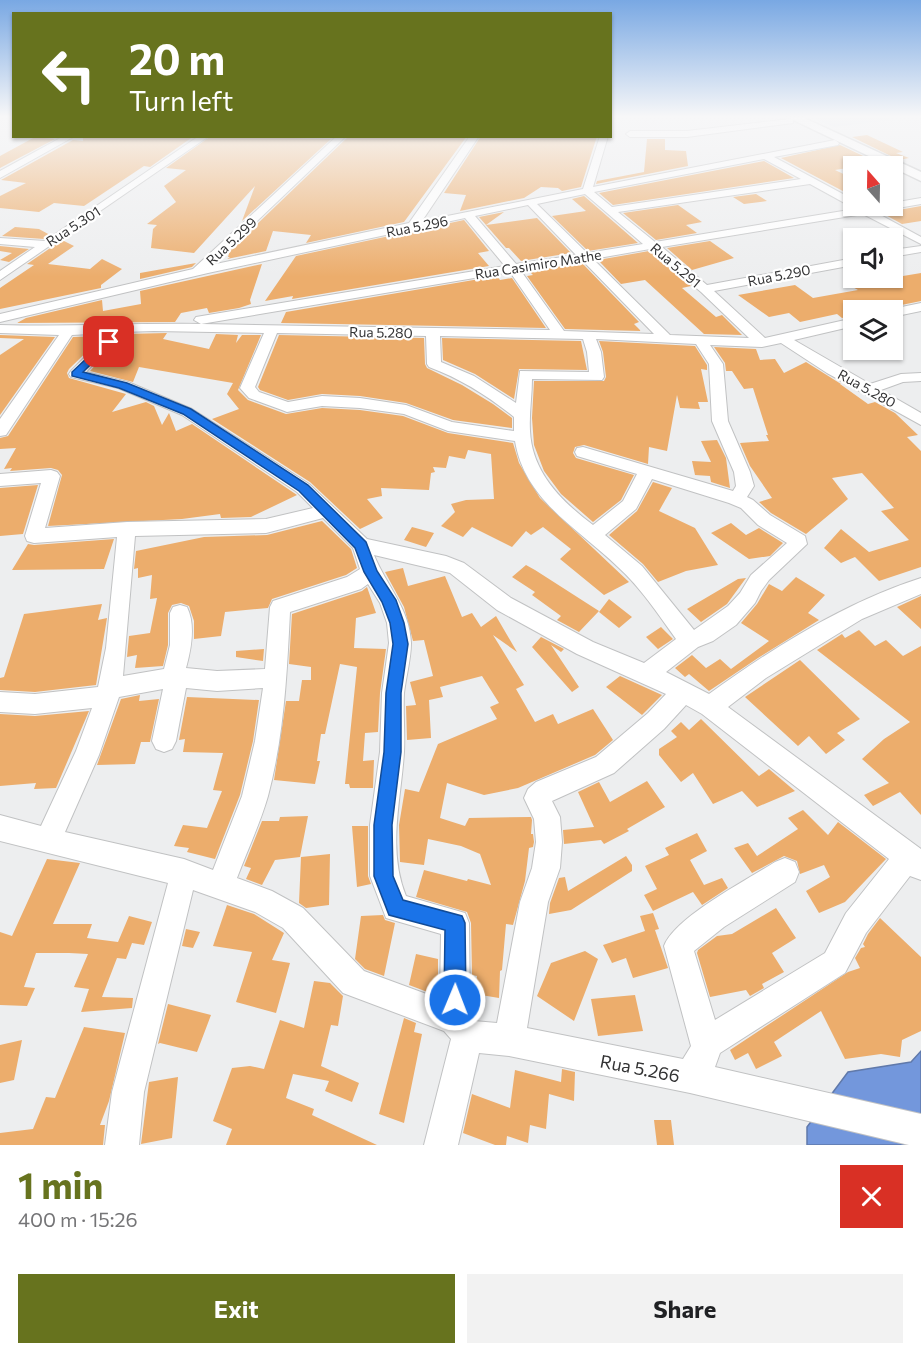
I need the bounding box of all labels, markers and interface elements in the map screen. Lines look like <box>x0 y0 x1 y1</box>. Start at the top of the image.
text: 20 m <box>129 32 225 84</box>
icon: left <box>30 36 108 114</box>
text: Turn left <box>129 84 233 117</box>
north arrow <box>843 156 903 216</box>
map controls <box>843 156 903 360</box>
street label: Rua 5.301 <box>43 202 103 250</box>
street label: Rua 5.296 <box>384 212 450 240</box>
street label: Rua 5.299 <box>202 213 260 269</box>
button: sound <box>843 228 903 288</box>
street label: Rua 5.291 <box>647 239 705 291</box>
street label: Rua Casimiro Mathe <box>473 246 603 282</box>
street label: Rua 5.290 <box>746 261 812 289</box>
button: layers <box>843 300 903 360</box>
pin <box>83 316 134 367</box>
street label: Rua 5.280 <box>349 323 413 341</box>
icon: arrive <box>92 325 125 358</box>
street label: Rua 5.280 <box>835 365 899 411</box>
position arrow <box>423 968 487 1032</box>
street label: Rua 5.266 <box>598 1049 682 1087</box>
text: 1 min <box>18 1162 103 1206</box>
button: close <box>840 1165 903 1228</box>
text: 400 m · 15:26 <box>18 1207 138 1231</box>
button: Exit <box>18 1274 455 1343</box>
button: Share <box>467 1274 903 1343</box>

